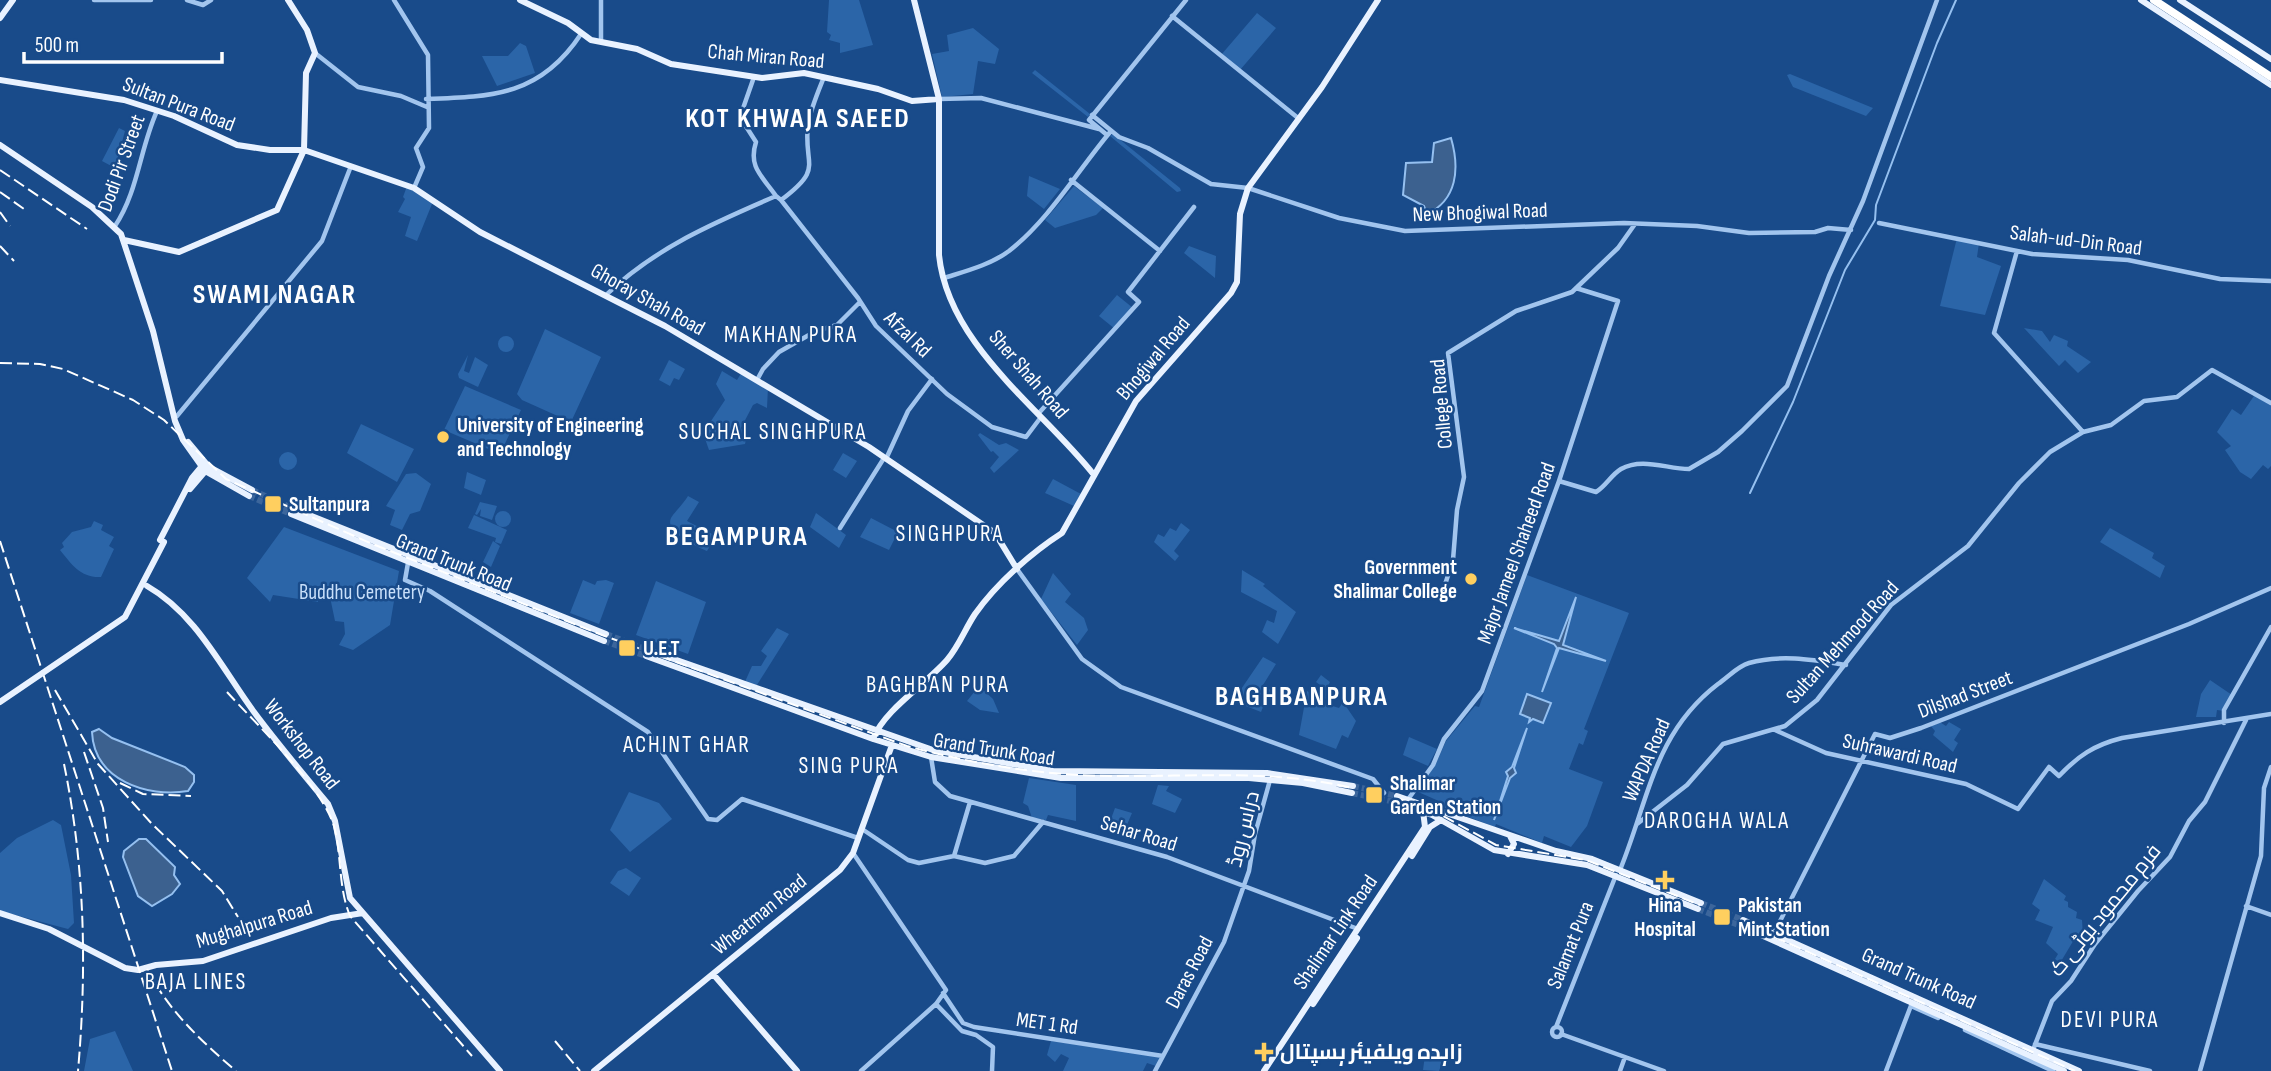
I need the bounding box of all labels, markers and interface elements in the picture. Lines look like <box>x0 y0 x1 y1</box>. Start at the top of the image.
scale bar <box>24 21 222 65</box>
text: 500 m <box>35 33 79 58</box>
street label: Chah Miran Road <box>707 39 825 74</box>
street label: Sultan Pura Road <box>119 72 238 137</box>
district label: KOT KHWAJA SAEED <box>685 102 911 135</box>
street label: Dodi Pir Street <box>92 111 151 215</box>
street label: New Bhogiwal Road <box>1412 198 1548 227</box>
street label: Salah-ud-Din Road <box>2009 220 2143 261</box>
street label: Ghoray Shah Road <box>586 258 709 341</box>
district label: SWAMI NAGAR <box>193 278 357 311</box>
street label: Afzal Rd <box>878 305 937 363</box>
street label: Bhogiwal Road <box>1111 312 1195 405</box>
district label: MAKHAN PURA <box>724 321 858 349</box>
street label: Sher Shah Road <box>983 325 1074 424</box>
street label: College Road <box>1425 358 1458 450</box>
place label: University of Engineering and Technology <box>457 413 644 462</box>
district label: SUCHAL SINGHPURA <box>679 418 867 446</box>
marker: University of Engineering and Technology <box>435 429 451 445</box>
street label: Major Jameel Shaheed Road <box>1472 459 1561 647</box>
place label: Sultanpura <box>289 492 370 517</box>
marker: Sultanpura <box>263 494 283 514</box>
district label: BEGAMPURA <box>665 520 809 553</box>
district label: SINGHPURA <box>896 520 1004 548</box>
street label: Grand Trunk Road <box>392 528 515 597</box>
place label: Government Shalimar College <box>1334 555 1457 604</box>
marker: Government Shalimar College <box>1463 571 1479 587</box>
street label: Sultan Mehmood Road <box>1781 576 1904 709</box>
park label: Buddhu Cemetery <box>299 580 425 605</box>
place label: U.E.T <box>643 636 680 661</box>
marker: U.E.T <box>617 638 637 658</box>
street label: Dilshad Street <box>1914 665 2016 724</box>
district label: BAGHBAN PURA <box>866 671 1010 699</box>
district label: BAGHBANPURA <box>1215 680 1389 713</box>
street label: Workshop Road <box>258 694 345 795</box>
street label: WAPDA Road <box>1617 715 1676 806</box>
street label: Grand Trunk Road <box>931 728 1056 771</box>
street label: Suhrawardi Road <box>1840 728 1960 779</box>
district label: ACHINT GHAR <box>622 731 751 759</box>
district label: SING PURA <box>799 752 899 780</box>
place label: Shalimar Garden Station <box>1390 771 1501 820</box>
marker: Shalimar Garden Station <box>1364 785 1384 805</box>
street label: دراس روڈ <box>1222 789 1265 870</box>
district label: DAROGHA WALA <box>1644 807 1790 835</box>
street label: Sehar Road <box>1097 810 1180 857</box>
street label: فرم محمود بوٹی ک <box>2044 839 2167 982</box>
street label: Wheatman Road <box>707 869 812 960</box>
street label: Shalimar Link Road <box>1288 870 1383 994</box>
marker: Hina Hospital <box>1655 870 1675 890</box>
place label: Hina Hospital <box>1634 893 1696 942</box>
place label: Pakistan Mint Station <box>1738 893 1830 942</box>
street label: Mughalpura Road <box>193 895 315 954</box>
street label: Salamat Pura <box>1542 898 1599 992</box>
marker: Pakistan Mint Station <box>1712 907 1732 927</box>
street label: Daras Road <box>1160 932 1219 1013</box>
street label: Grand Trunk Road <box>1858 942 1980 1015</box>
district label: BAJA LINES <box>145 968 247 996</box>
district label: DEVI PURA <box>2061 1006 2159 1034</box>
street label: MET 1 Rd <box>1015 1007 1079 1040</box>
place label: زاہدہ ویلفیئر ہسپتال <box>1280 1040 1463 1067</box>
marker: زاہدہ ویلفیئر ہسپتال <box>1254 1042 1274 1062</box>

